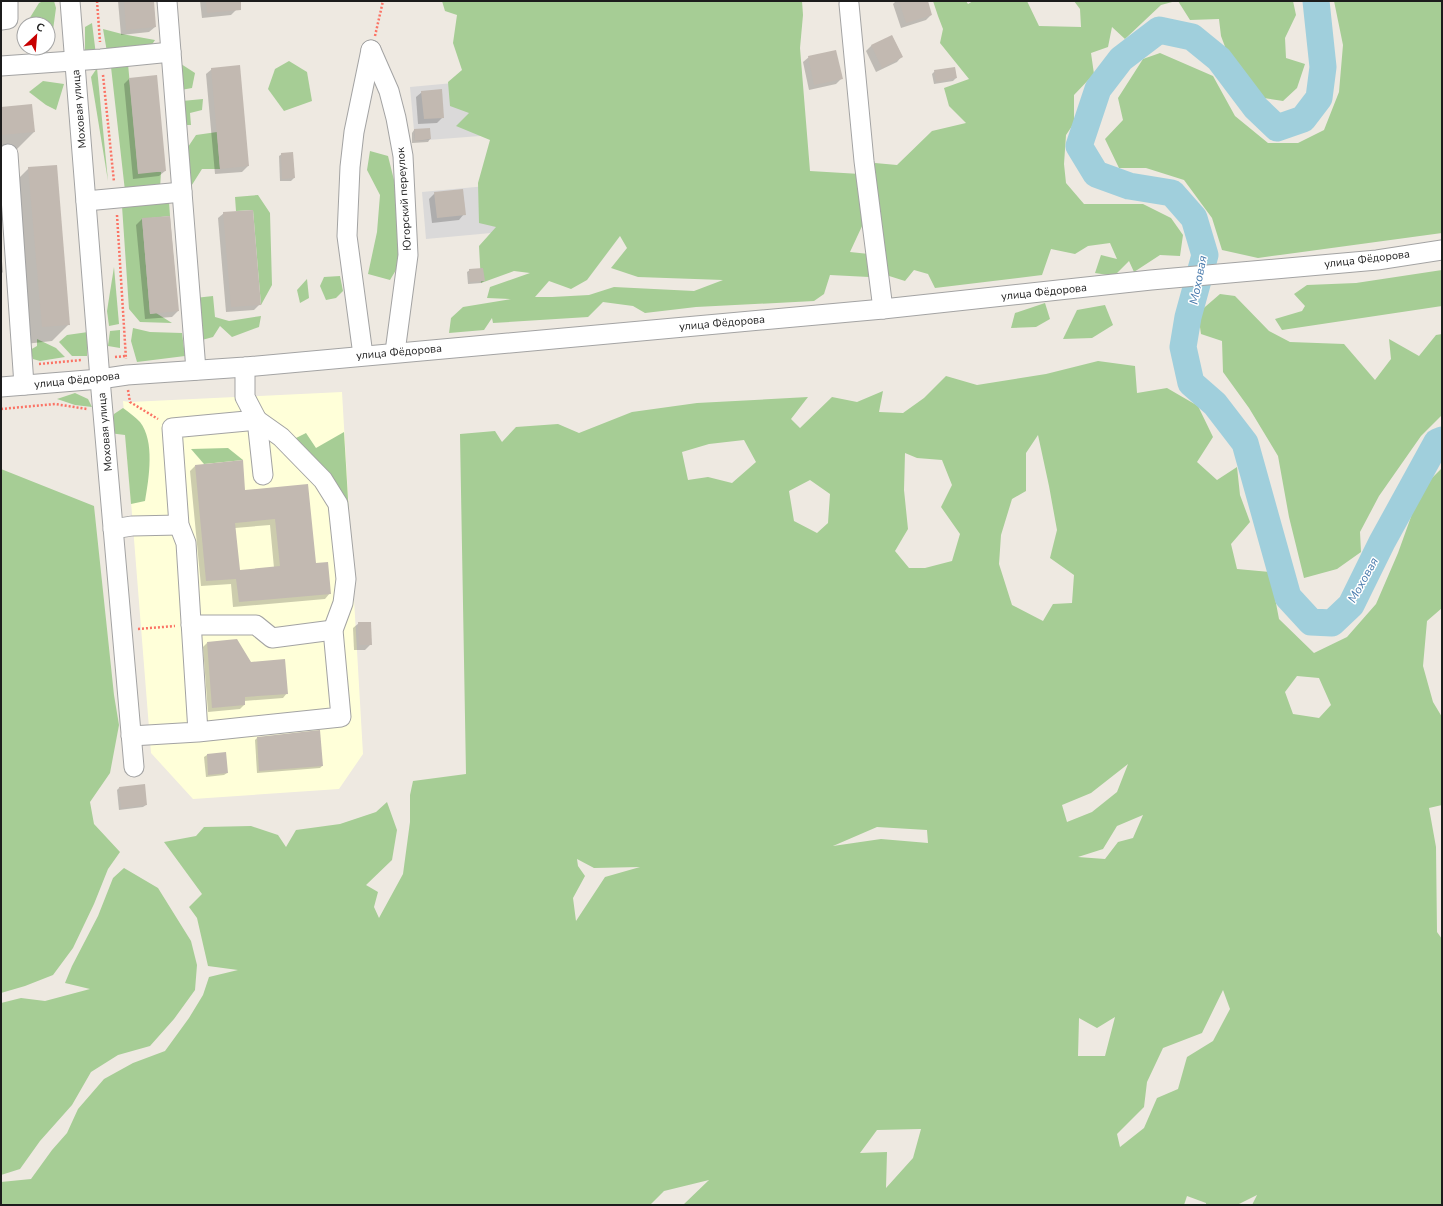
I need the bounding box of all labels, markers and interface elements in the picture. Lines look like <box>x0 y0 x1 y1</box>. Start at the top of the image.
north arrow <box>16 16 56 56</box>
text: С <box>34 19 47 36</box>
street label: Моховая улица <box>68 69 90 149</box>
street label: Югорский переулок <box>393 146 415 251</box>
street label: улица Фёдорова <box>1323 246 1411 272</box>
water label: Моховая <box>1185 254 1211 306</box>
street label: улица Фёдорова <box>1000 280 1088 304</box>
street label: улица Фёдорова <box>678 312 766 334</box>
street label: улица Фёдорова <box>355 341 443 363</box>
street label: улица Фёдорова <box>33 368 121 392</box>
street label: Моховая улица <box>94 392 116 472</box>
water label: Моховая <box>1344 554 1382 606</box>

